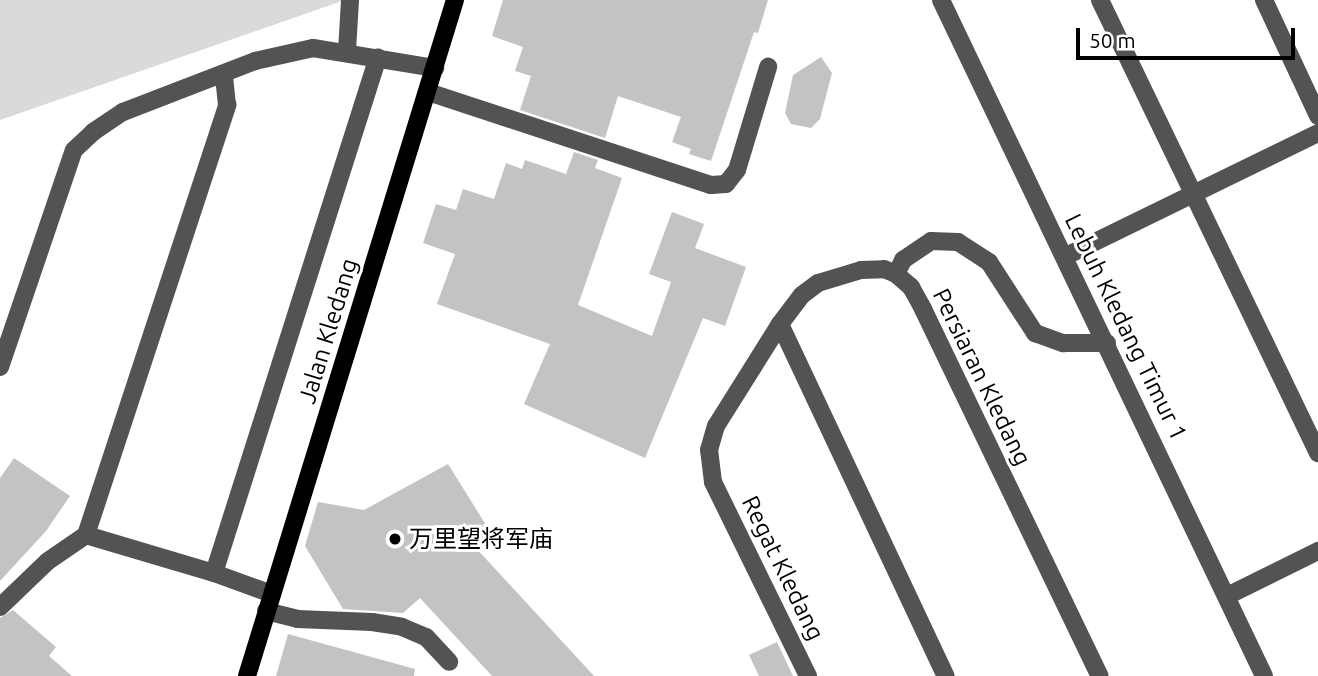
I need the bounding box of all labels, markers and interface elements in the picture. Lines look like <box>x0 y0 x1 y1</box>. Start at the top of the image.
scale bar <box>1080 14 1299 58</box>
text: 50 m <box>1089 28 1136 52</box>
street label: Lebuh Kledang Timur 1 <box>1059 209 1193 445</box>
street label: Jalan Kledang <box>292 255 364 407</box>
street label: Persiaran Kledang <box>927 284 1037 470</box>
street label: Regat Kledang <box>736 491 830 645</box>
place label: 万里望将军庙 <box>409 525 553 553</box>
marker: 万里望将军庙 <box>387 531 403 547</box>

